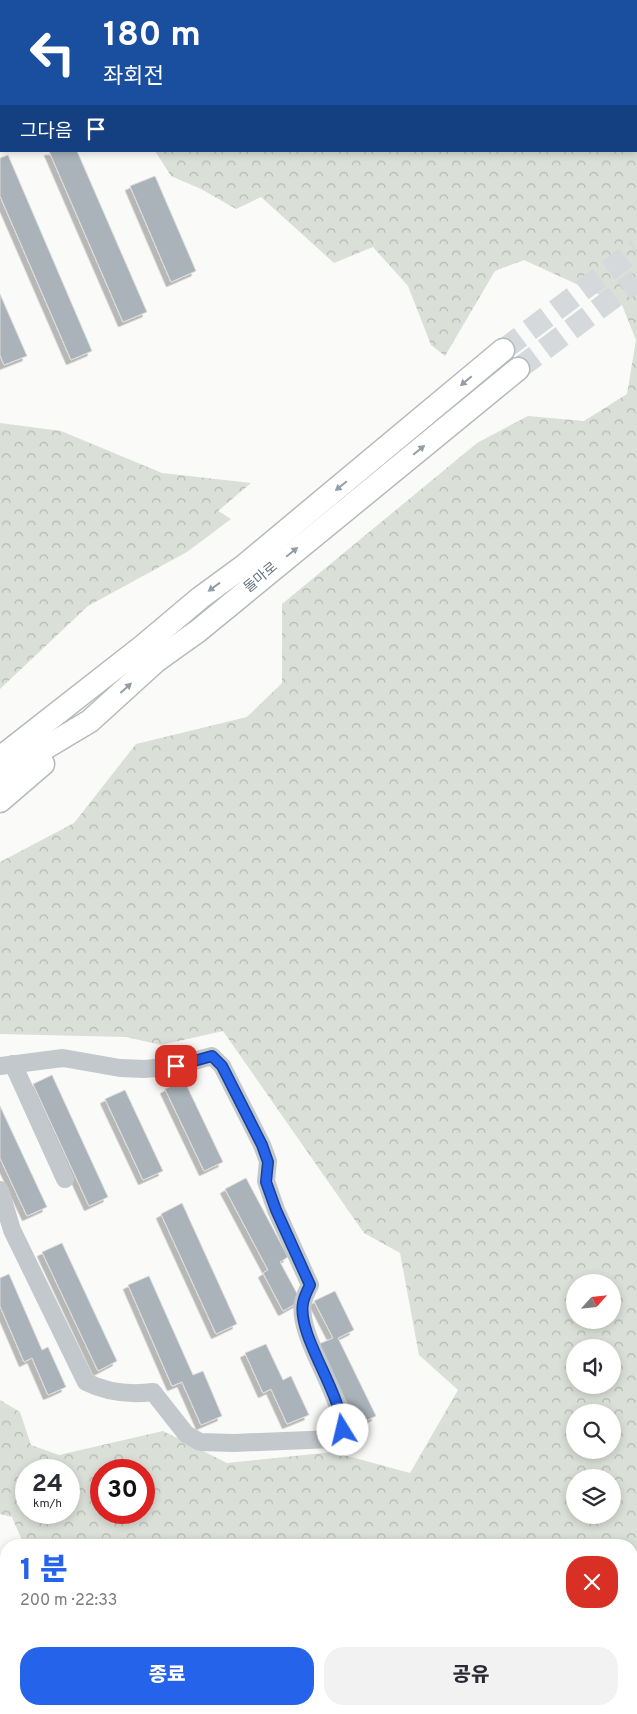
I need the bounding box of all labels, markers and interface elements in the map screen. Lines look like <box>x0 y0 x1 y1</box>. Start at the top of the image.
text: 180 m <box>103 14 201 58</box>
icon: left <box>20 20 85 85</box>
text: 좌회전 <box>103 64 164 91</box>
icon: arrive <box>82 115 110 143</box>
text: 그다음 <box>20 120 72 144</box>
one-way arrow <box>459 376 472 387</box>
one-way arrow <box>412 445 425 456</box>
one-way arrow <box>335 481 348 492</box>
one-way arrow <box>285 547 298 558</box>
street label: 돌마로 <box>241 559 281 597</box>
one-way arrow <box>208 582 221 593</box>
one-way arrow <box>119 682 131 694</box>
pin <box>155 1045 197 1087</box>
icon: arrive <box>162 1052 190 1080</box>
north arrow <box>566 1274 621 1329</box>
map controls <box>566 1274 621 1524</box>
button: sound <box>566 1339 621 1394</box>
position arrow <box>316 1403 368 1455</box>
button: search <box>566 1404 621 1459</box>
speed limit sign: 30 <box>90 1459 155 1524</box>
text: 24 <box>32 1469 63 1501</box>
button: layers <box>566 1469 621 1524</box>
text: km/h <box>33 1496 62 1512</box>
text: 1 분 <box>20 1553 68 1590</box>
button: close <box>566 1556 618 1608</box>
text: 200 m · 22:33 <box>20 1591 118 1611</box>
button: 종료 <box>20 1647 314 1705</box>
button: 공유 <box>324 1647 618 1705</box>

